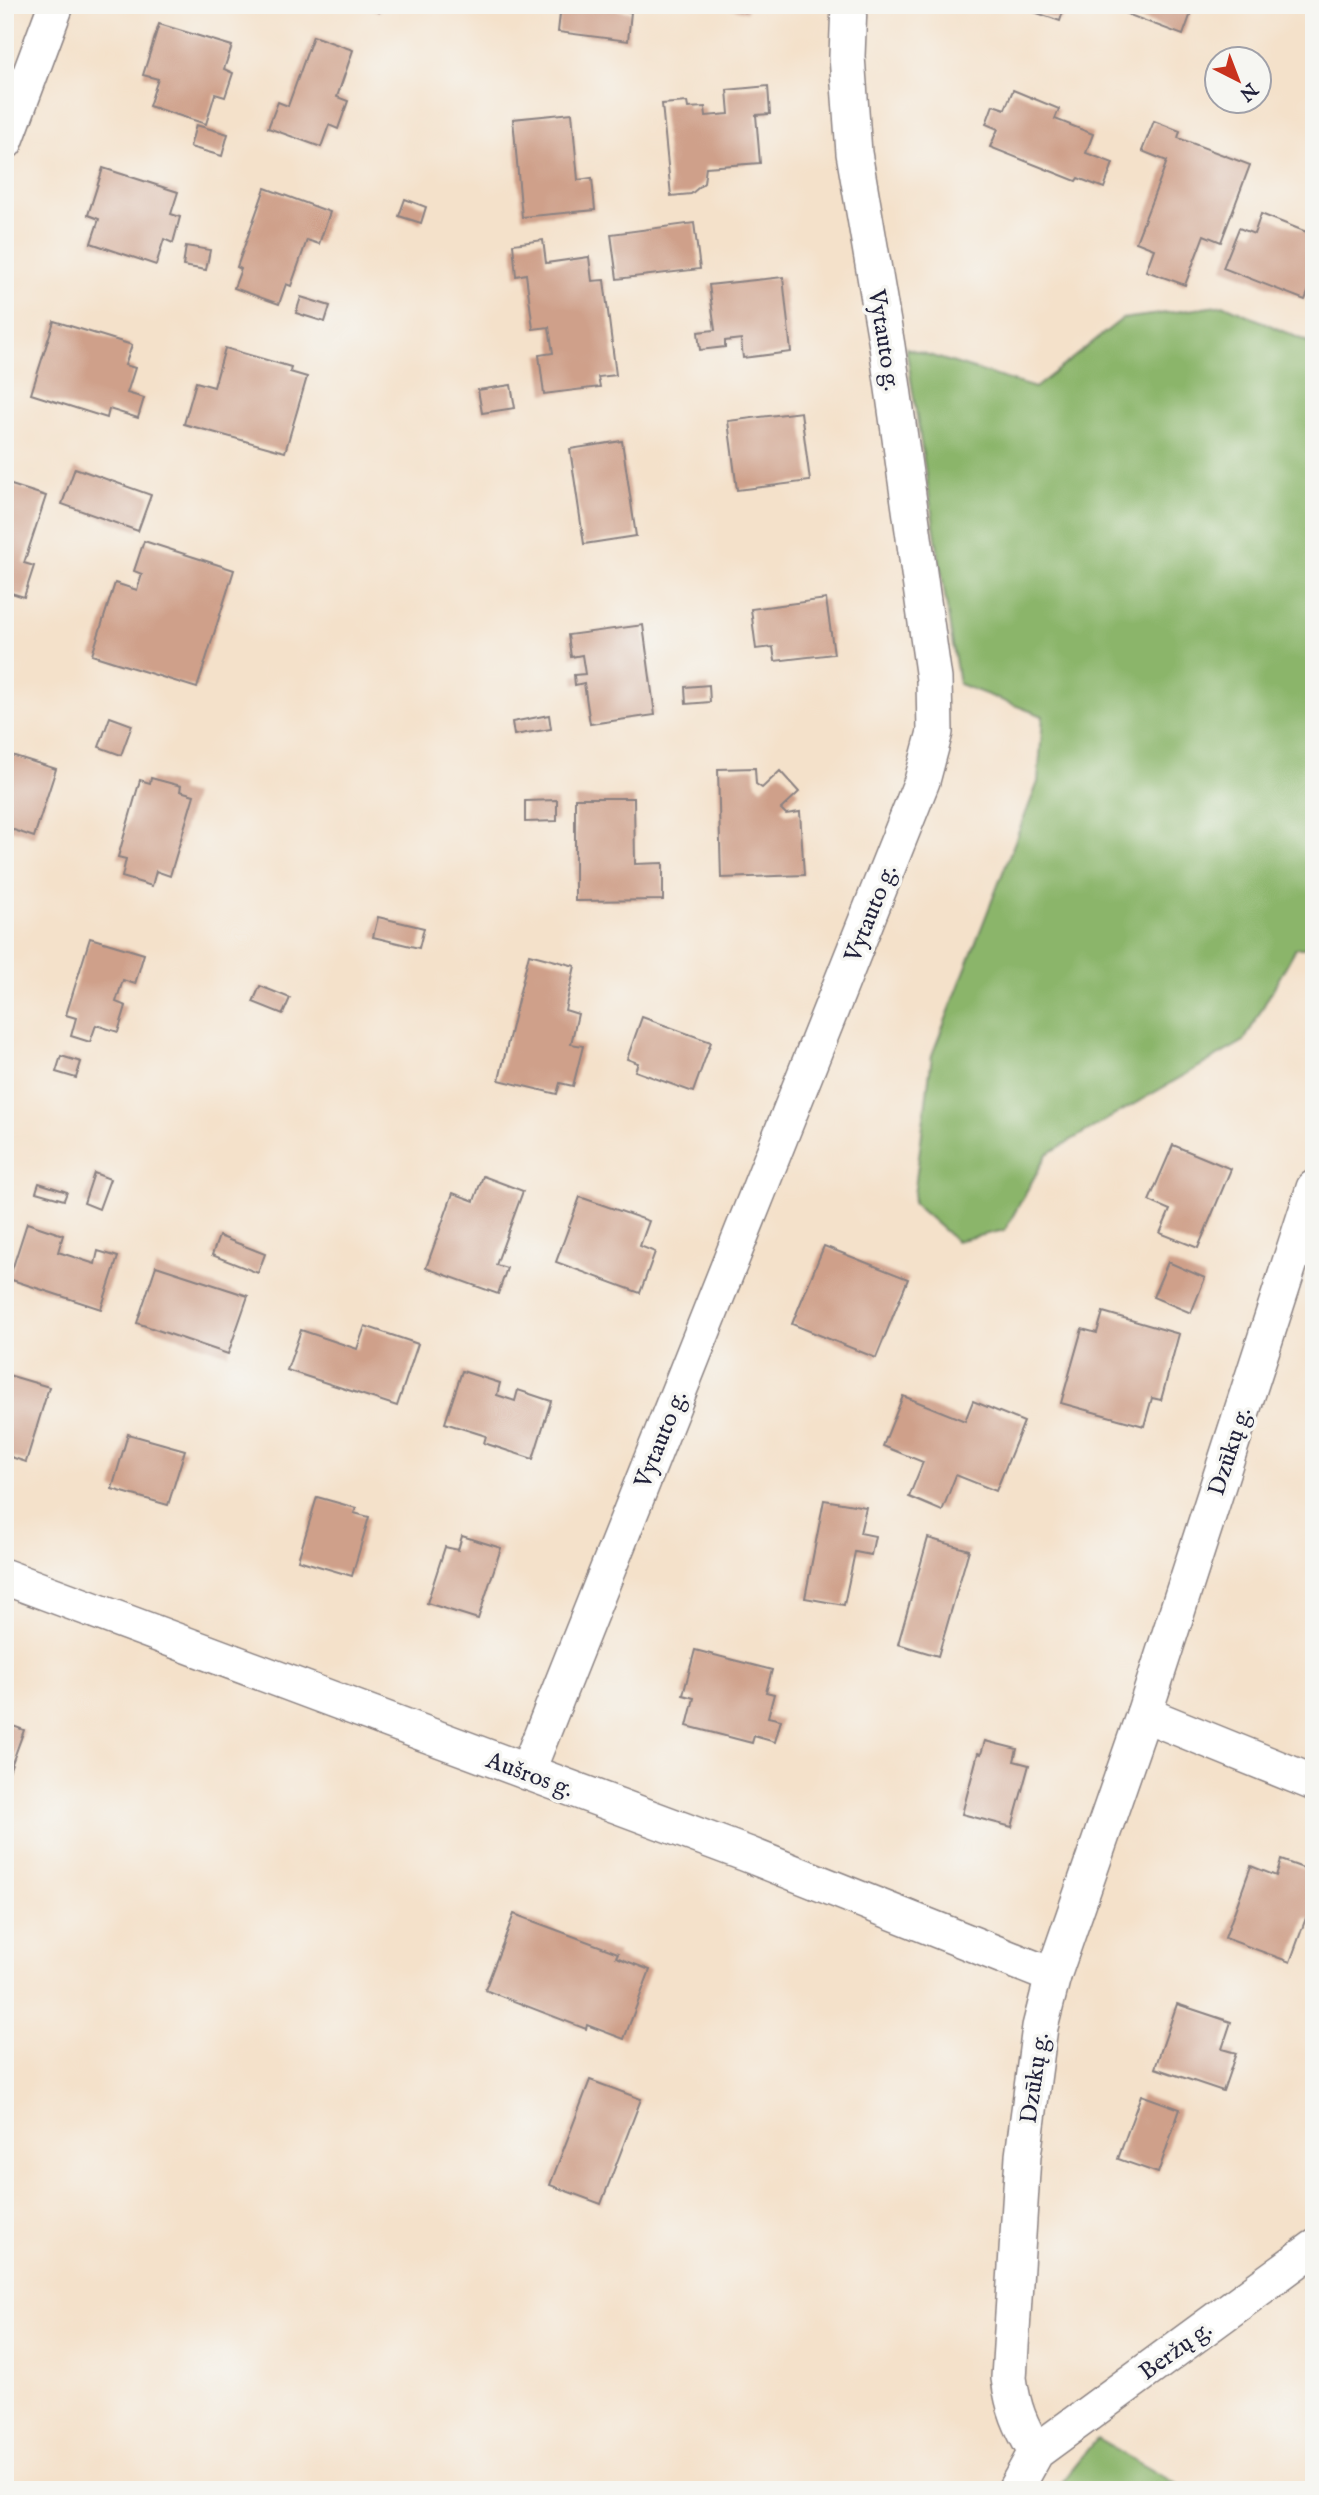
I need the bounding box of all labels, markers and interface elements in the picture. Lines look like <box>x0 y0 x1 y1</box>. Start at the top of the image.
north arrow <box>1204 46 1274 116</box>
text: N <box>1233 76 1263 106</box>
street label: Vytauto g. <box>860 286 907 393</box>
street label: Vytauto g. <box>837 860 905 968</box>
street label: Vytauto g. <box>627 1386 695 1494</box>
street label: Dzūkų g. <box>1202 1403 1259 1500</box>
street label: Aušros g. <box>481 1745 577 1805</box>
street label: Dzūkų g. <box>1014 2031 1057 2126</box>
street label: Beržų g. <box>1133 2314 1218 2388</box>

